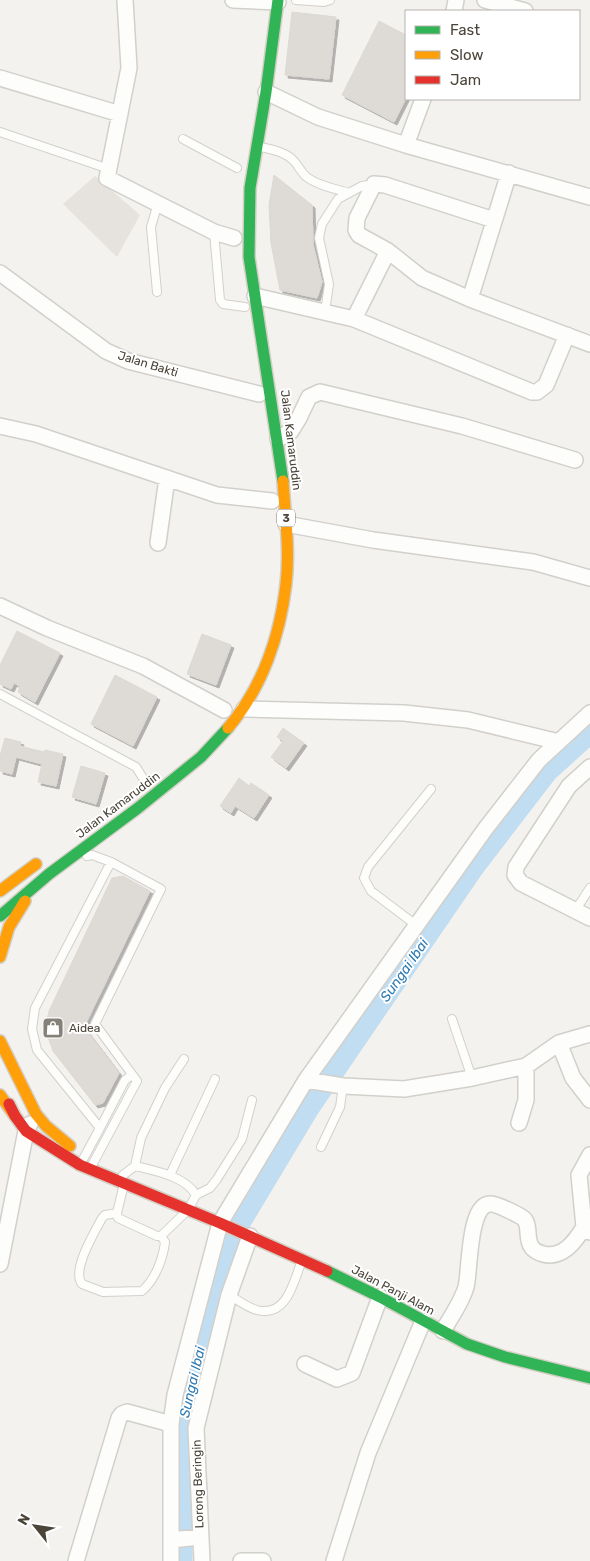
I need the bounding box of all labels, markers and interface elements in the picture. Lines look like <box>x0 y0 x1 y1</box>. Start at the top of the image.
legend <box>405 10 580 100</box>
text: Fast <box>450 21 480 39</box>
text: Slow <box>450 46 483 64</box>
text: Jam <box>450 71 481 89</box>
street label: Jalan Bakti <box>116 348 180 380</box>
street label: Jalan Kamaruddin <box>278 389 304 491</box>
road number: 3 <box>277 509 295 526</box>
street label: Jalan Kamaruddin <box>73 769 163 841</box>
water label: Sungai Ibai <box>377 935 433 1005</box>
shop icon: Aidea <box>41 1016 65 1040</box>
place label: Aidea <box>69 1021 100 1035</box>
street label: Jalan Panji Alam <box>349 1262 437 1318</box>
water label: Sungai Ibai <box>176 1344 209 1419</box>
street label: Lorong Beringin <box>189 1439 207 1529</box>
north arrow <box>10 1501 60 1551</box>
text: N <box>14 1511 34 1528</box>

